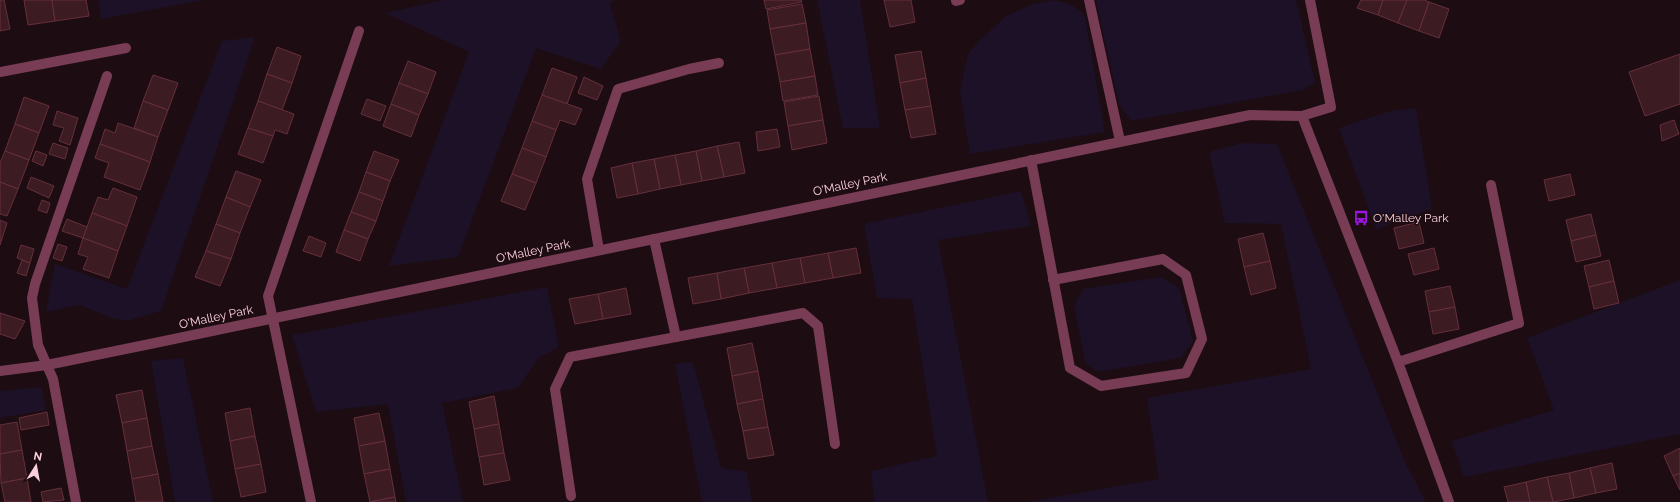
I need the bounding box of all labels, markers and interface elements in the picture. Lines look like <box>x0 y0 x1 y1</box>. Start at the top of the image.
street label: O'Malley Park <box>812 169 889 199</box>
bus stop icon: O'Malley Park <box>1352 209 1370 227</box>
place label: O'Malley Park <box>1373 211 1449 225</box>
street label: O'Malley Park <box>495 236 572 266</box>
street label: O'Malley Park <box>178 302 255 332</box>
north arrow <box>16 446 56 486</box>
text: N <box>32 449 43 464</box>

